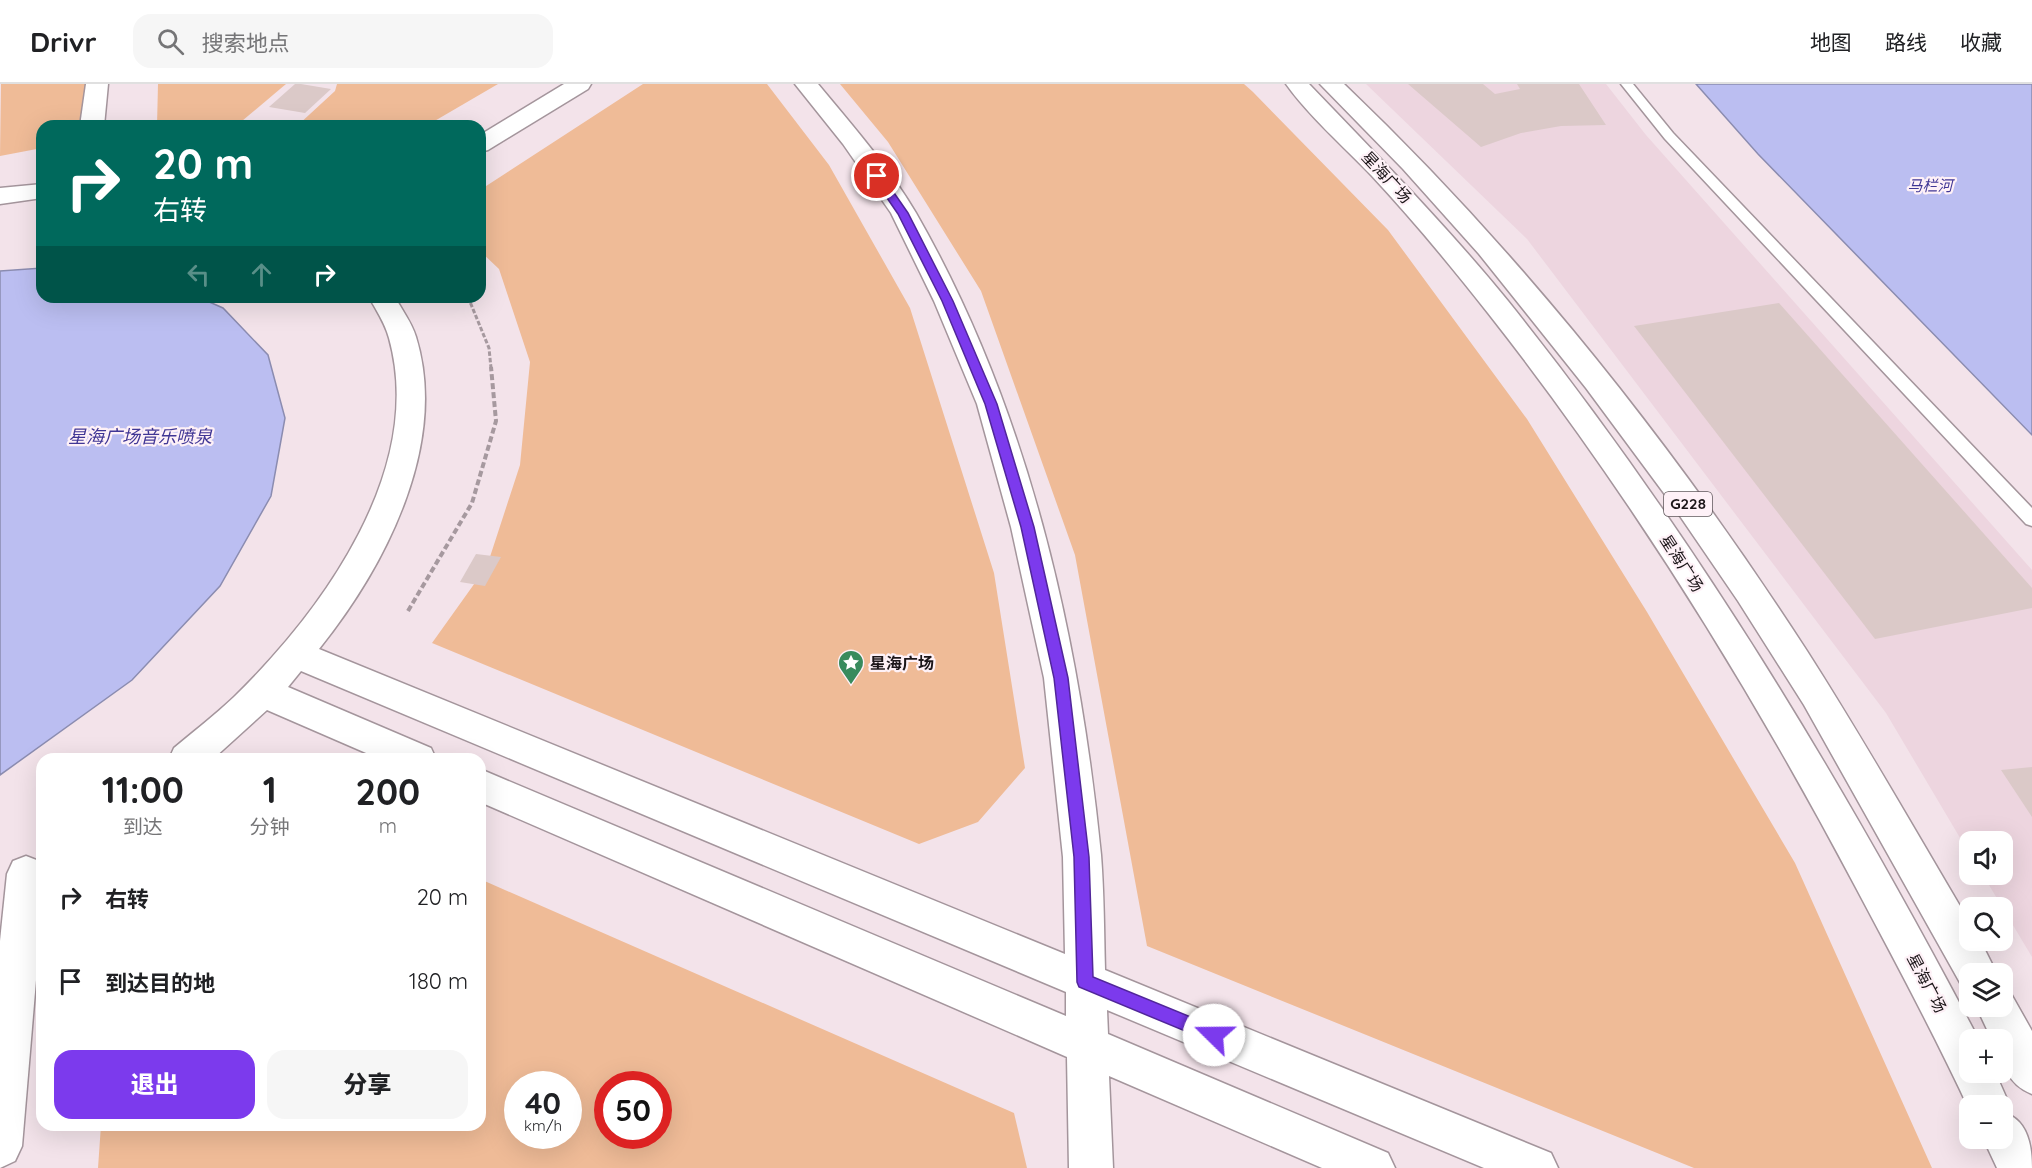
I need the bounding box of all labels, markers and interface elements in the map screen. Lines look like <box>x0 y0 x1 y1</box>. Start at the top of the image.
search box <box>133 14 553 68</box>
text: Drivr <box>30 24 97 59</box>
icon: search <box>154 25 187 58</box>
text: 搜索地点 <box>202 29 290 57</box>
text: 地图 <box>1810 29 1852 55</box>
text: 路线 <box>1885 29 1927 55</box>
text: 收藏 <box>1960 29 2002 55</box>
text: 20 m <box>153 137 253 190</box>
icon: right <box>54 144 132 222</box>
street label: 星海广场 <box>1358 147 1416 207</box>
pin <box>851 150 902 201</box>
icon: arrive <box>860 159 893 192</box>
water label: 马栏河 <box>1907 176 1955 195</box>
text: 右转 <box>153 193 207 227</box>
icon: left <box>182 258 215 291</box>
icon: ahead <box>245 258 278 291</box>
icon: right <box>308 258 341 291</box>
water label: 星海广场音乐喷泉 <box>68 425 213 448</box>
road number: G228 <box>1664 492 1712 516</box>
street label: 星海广场 <box>1656 531 1708 595</box>
place icon: 星海广场 <box>836 648 866 686</box>
place label: 星海广场 <box>870 653 934 673</box>
text: 11:00 <box>102 767 184 812</box>
text: 1 <box>263 767 277 812</box>
text: 200 <box>355 769 420 814</box>
text: m <box>379 813 397 838</box>
text: 到达 <box>123 814 163 839</box>
text: 分钟 <box>250 814 290 839</box>
map controls <box>1959 831 2013 1149</box>
button: sound <box>1959 831 2013 885</box>
icon: right <box>54 881 87 914</box>
text: 20 m <box>417 883 468 911</box>
text: 右转 <box>105 885 149 913</box>
button: search <box>1959 897 2013 951</box>
street label: 星海广场 <box>1903 950 1951 1016</box>
button: layers <box>1959 963 2013 1017</box>
icon: arrive <box>54 965 87 998</box>
text: 180 m <box>409 967 468 995</box>
text: 到达目的地 <box>105 969 215 997</box>
position arrow <box>1182 1003 1246 1067</box>
button: + <box>1959 1029 2013 1083</box>
button: 退出 <box>54 1050 255 1119</box>
button: 分享 <box>267 1050 468 1119</box>
speed limit sign: 50 <box>594 1071 672 1149</box>
text: 40 <box>525 1084 561 1122</box>
button: − <box>1959 1095 2013 1149</box>
text: km/h <box>524 1116 562 1135</box>

